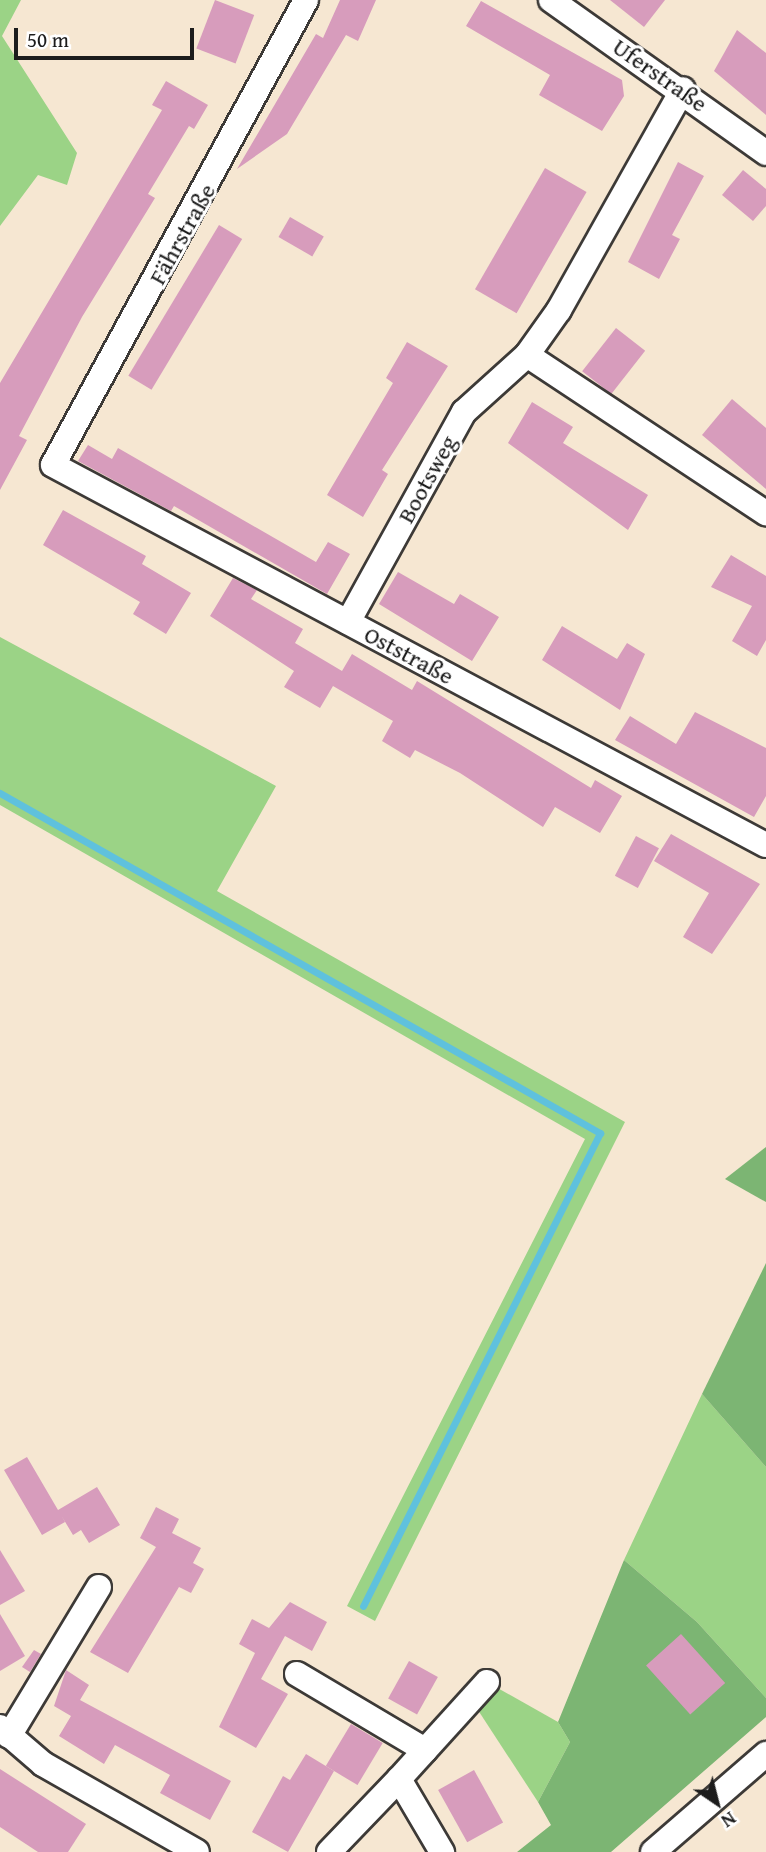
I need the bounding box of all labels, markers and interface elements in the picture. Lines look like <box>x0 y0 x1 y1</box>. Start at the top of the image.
scale bar <box>18 14 198 58</box>
text: 50 m <box>27 24 69 55</box>
street label: Uferstraße <box>607 32 713 118</box>
street label: Fährstraße <box>143 179 221 289</box>
street label: Bootsweg <box>391 430 463 528</box>
street label: Oststraße <box>359 620 459 690</box>
north arrow <box>682 1768 752 1838</box>
text: N <box>716 1805 742 1835</box>

